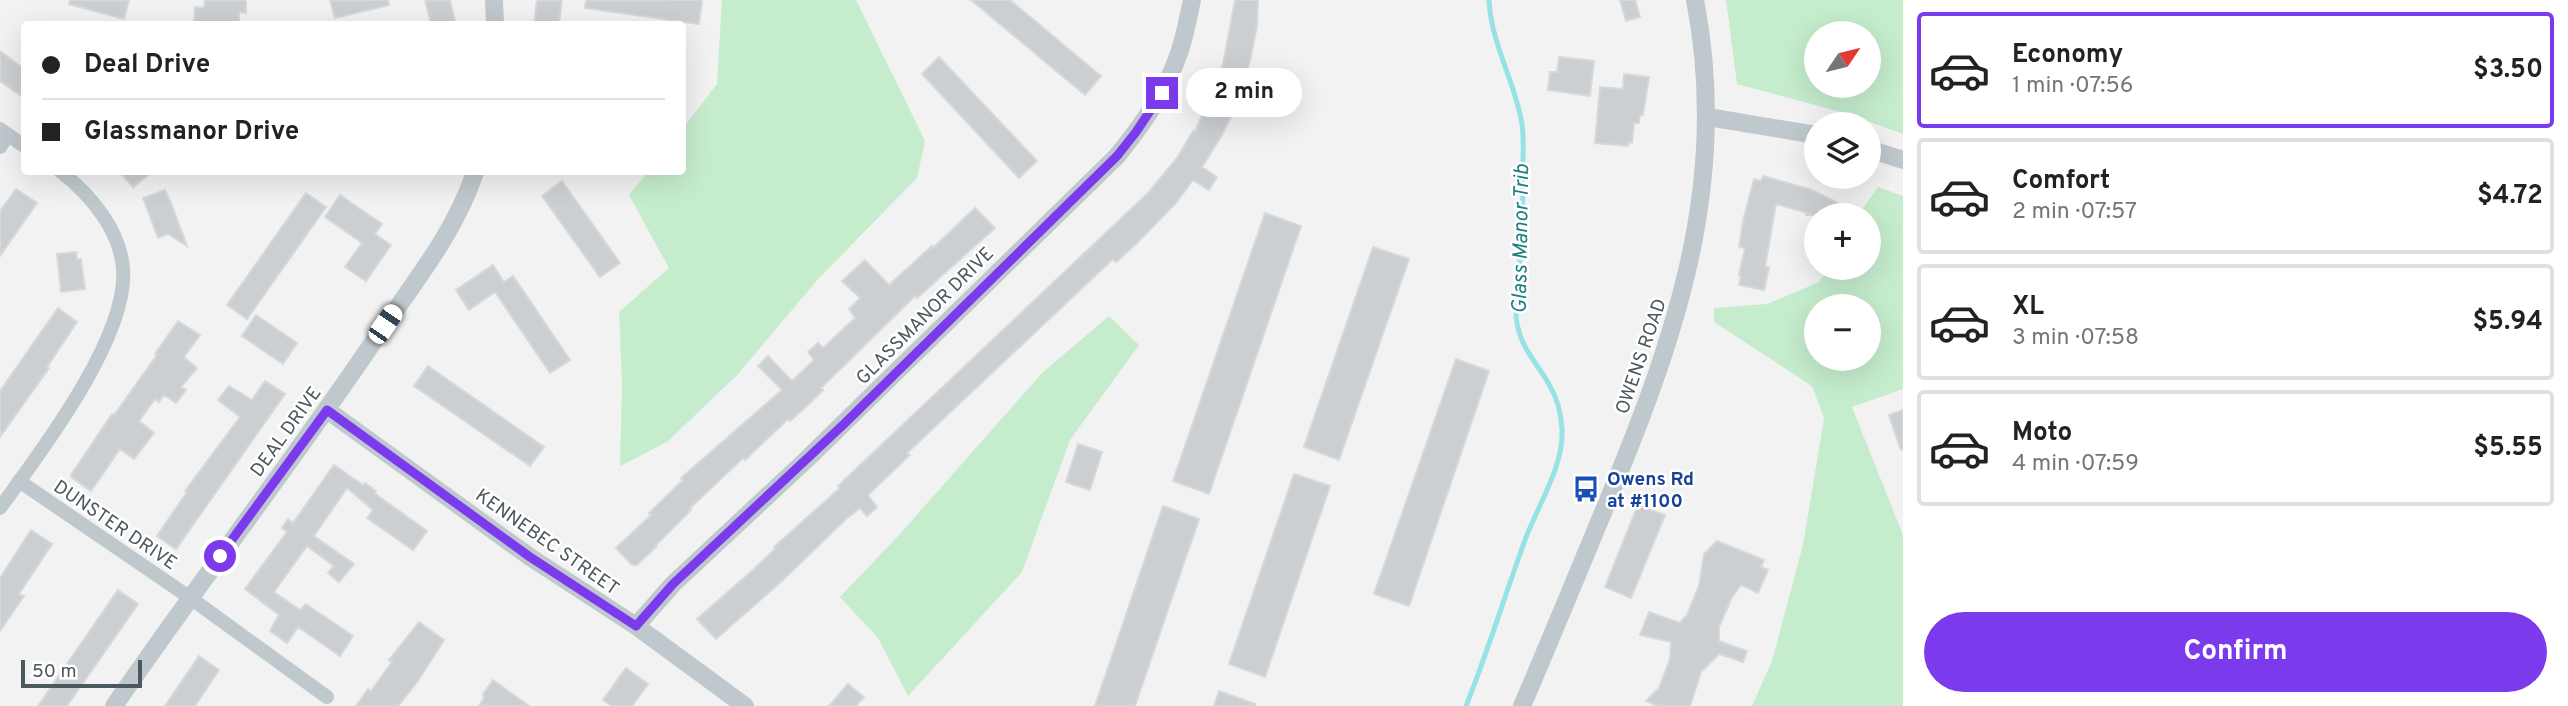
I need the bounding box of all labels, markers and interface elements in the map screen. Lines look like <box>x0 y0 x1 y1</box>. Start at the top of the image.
north arrow <box>1804 21 1881 98</box>
map controls <box>1804 21 1881 371</box>
icon: car <box>1928 39 1991 102</box>
text: Economy <box>2012 39 2123 72</box>
text: Deal Drive <box>84 49 210 82</box>
text: $3.50 <box>2473 54 2543 87</box>
callout: 2 min <box>1186 68 1302 118</box>
text: 1 min · 07:56 <box>2012 72 2133 101</box>
route end <box>1146 77 1178 109</box>
text: 2 min <box>1214 78 1274 107</box>
button: layers <box>1804 112 1881 189</box>
text: Glassmanor Drive <box>84 116 299 149</box>
water label: Glass Manor Trib <box>1507 163 1536 314</box>
icon: car <box>1928 165 1991 228</box>
text: Comfort <box>2012 165 2110 198</box>
text: $4.72 <box>2477 180 2543 213</box>
text: 2 min · 07:57 <box>2012 198 2137 227</box>
button: + <box>1804 203 1881 280</box>
street label: GLASSMANOR DRIVE <box>851 242 999 390</box>
icon: car <box>1928 291 1991 354</box>
text: XL <box>2012 291 2044 324</box>
button: − <box>1804 294 1881 371</box>
street label: OWENS ROAD <box>1611 296 1673 418</box>
car <box>365 301 406 347</box>
text: $5.94 <box>2472 306 2543 339</box>
text: 3 min · 07:58 <box>2012 324 2139 353</box>
street label: DEAL DRIVE <box>246 382 327 482</box>
icon: car <box>1928 417 1991 480</box>
text: Moto <box>2012 417 2072 450</box>
text: $5.55 <box>2473 432 2543 465</box>
text: 4 min · 07:59 <box>2012 450 2139 479</box>
place label: Owens Rd at #1100 <box>1607 468 1694 514</box>
bus stop icon: Owens Rd at #1100 <box>1571 474 1601 504</box>
street label: DUNSTER DRIVE <box>48 475 181 576</box>
street label: KENNEBEC STREET <box>470 484 623 601</box>
route start <box>204 540 236 572</box>
button: Confirm <box>1924 612 2547 692</box>
scale bar <box>21 657 142 689</box>
text: 50 m <box>32 660 77 684</box>

